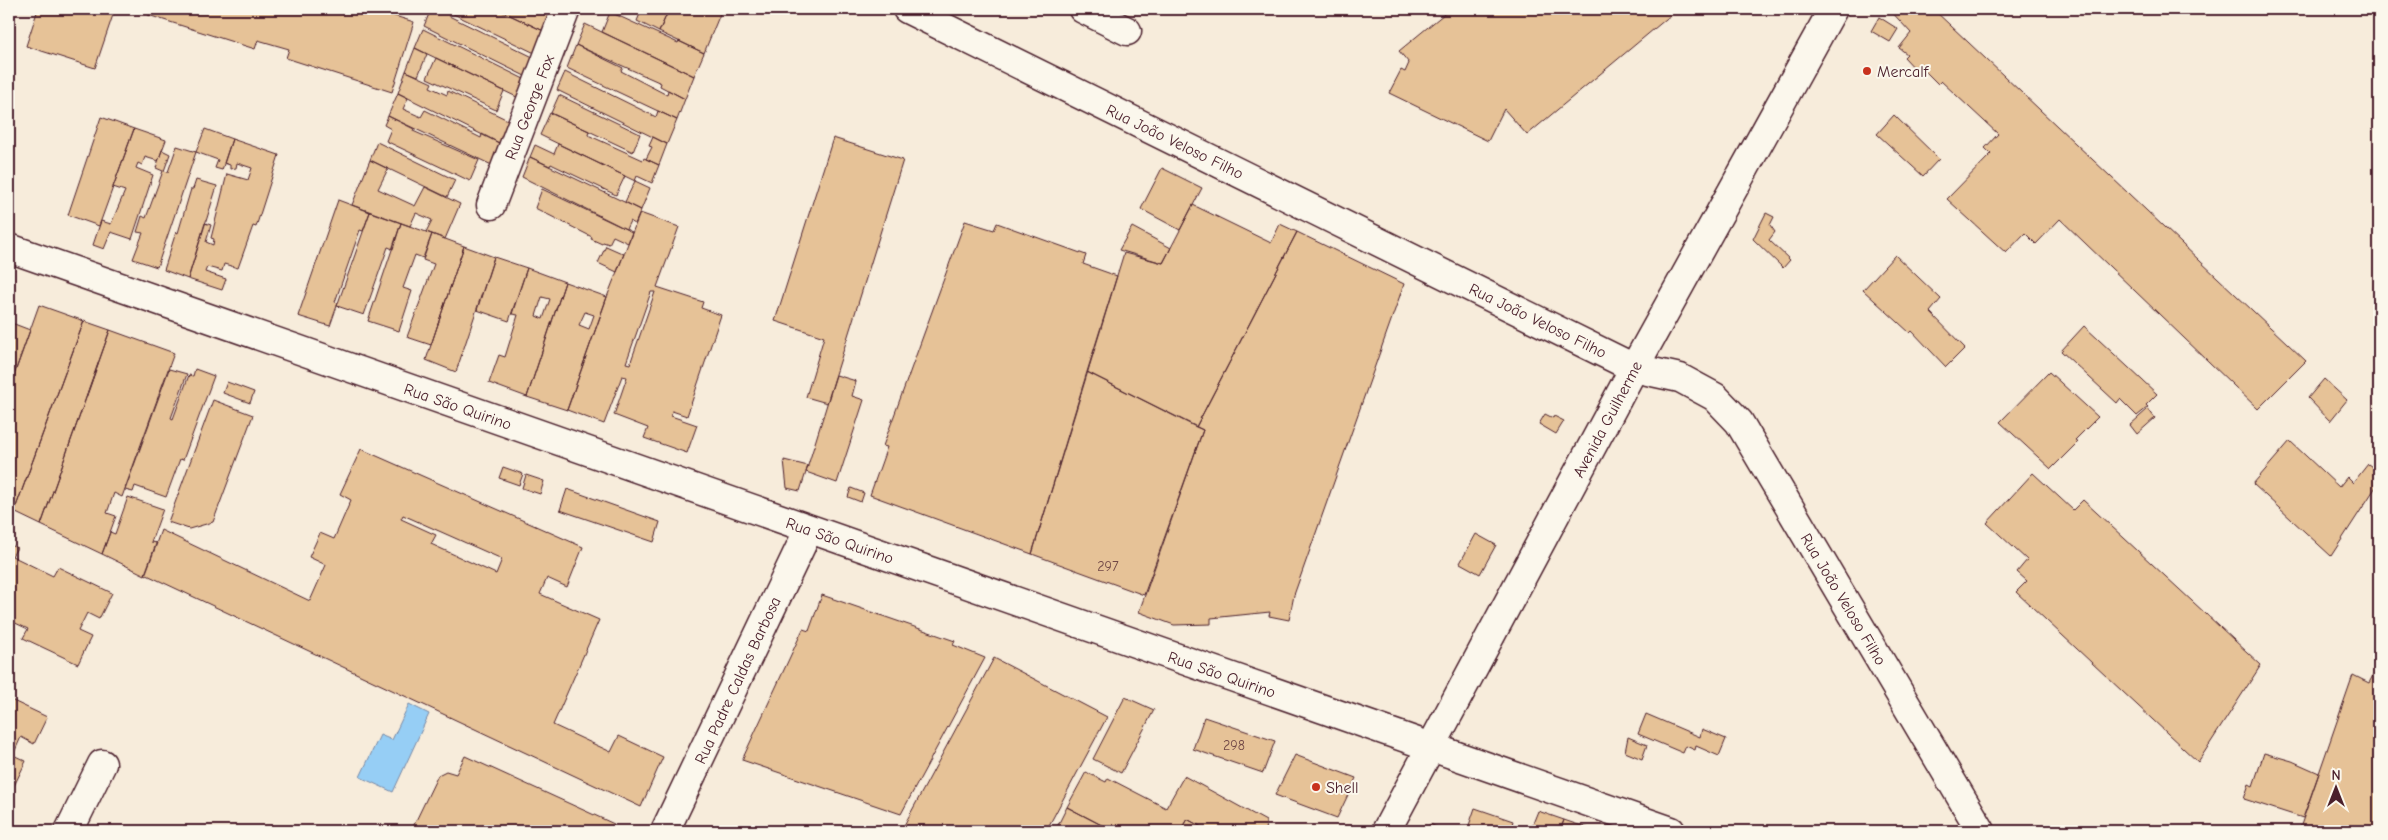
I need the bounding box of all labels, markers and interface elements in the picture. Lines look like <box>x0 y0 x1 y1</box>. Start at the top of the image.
street label: Rua George Fox <box>502 52 558 162</box>
place label: Mercalf <box>1877 63 1930 81</box>
marker: Mercalf <box>1861 65 1873 77</box>
street label: Rua João Veloso Filho <box>1103 101 1246 183</box>
street label: Rua João Veloso Filho <box>1466 280 1609 362</box>
street label: Avenida Guilherme <box>1570 358 1646 481</box>
street label: Rua São Quirino <box>401 380 514 434</box>
street label: Rua São Quirino <box>783 514 896 568</box>
street label: Rua João Veloso Filho <box>1797 530 1890 669</box>
house number: 297 <box>1097 558 1119 575</box>
street label: Rua Padre Caldas Barbosa <box>691 594 785 767</box>
street label: Rua São Quirino <box>1165 648 1278 702</box>
house number: 298 <box>1223 737 1245 754</box>
north arrow <box>2310 762 2360 812</box>
text: N <box>2331 767 2341 784</box>
place label: Shell <box>1326 779 1358 797</box>
marker: Shell <box>1310 781 1322 793</box>

